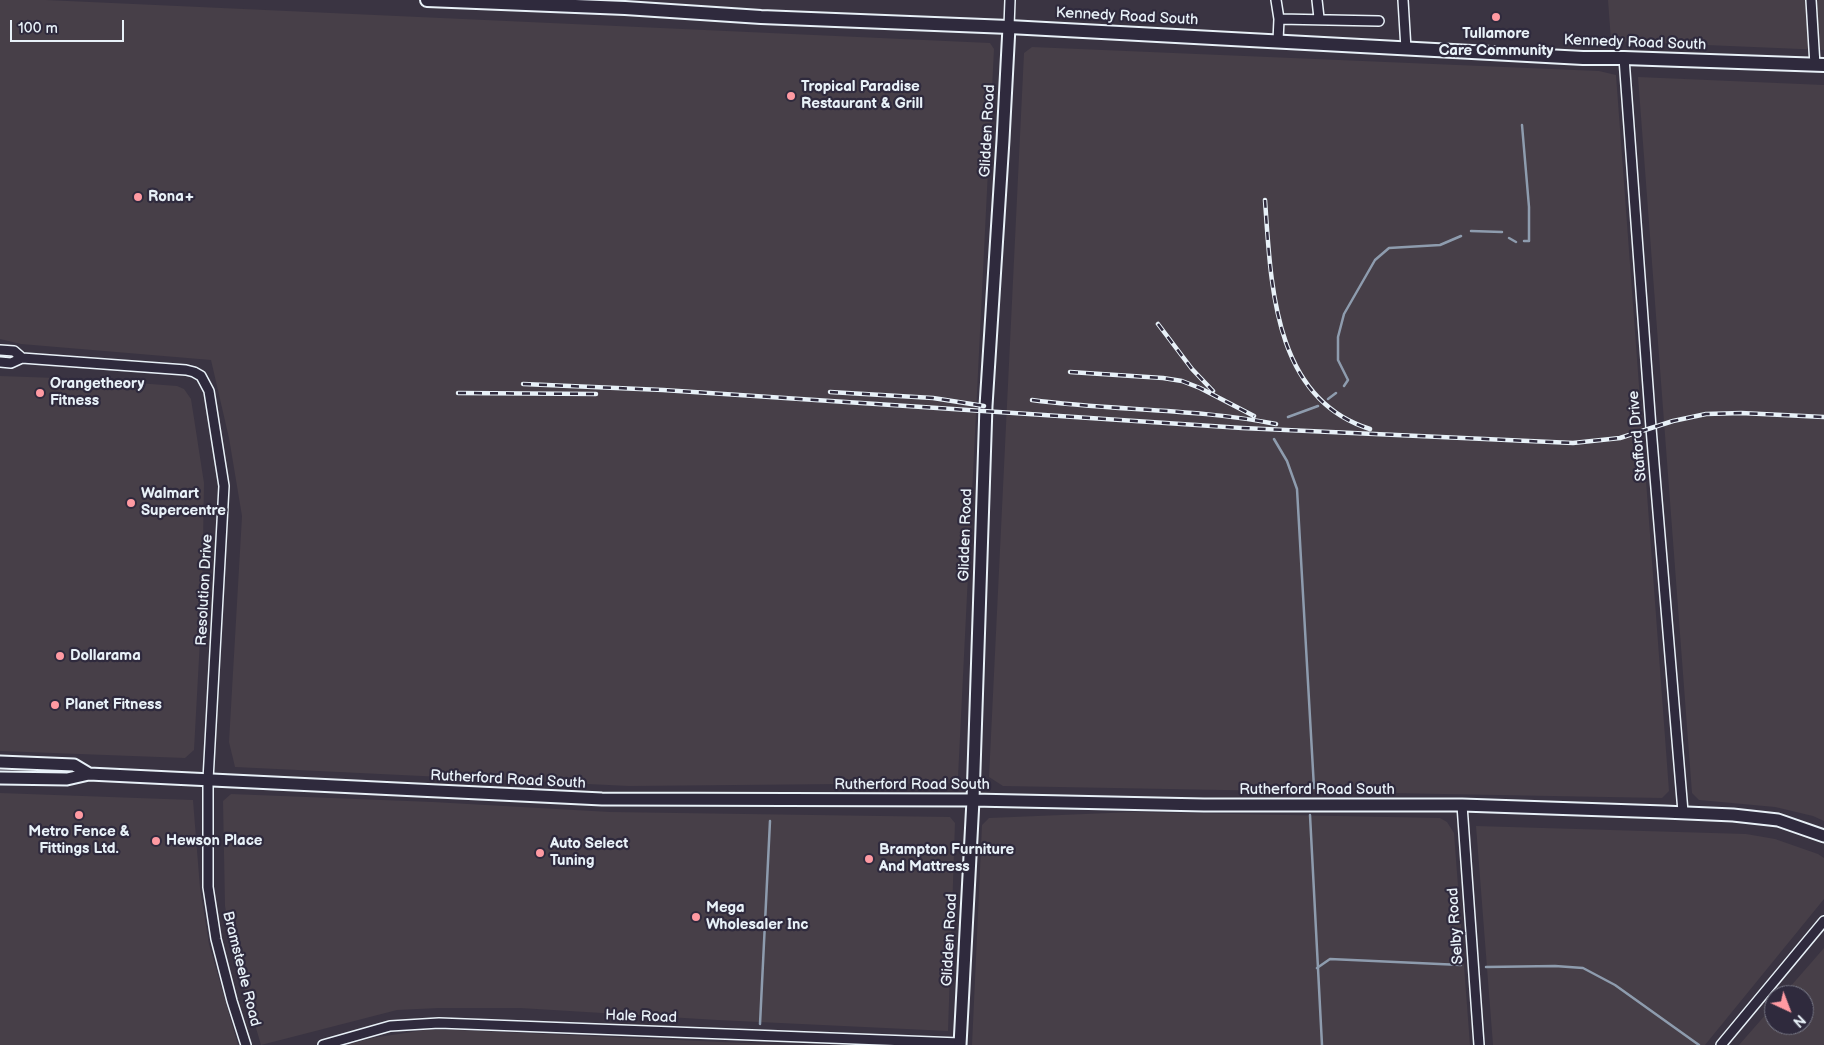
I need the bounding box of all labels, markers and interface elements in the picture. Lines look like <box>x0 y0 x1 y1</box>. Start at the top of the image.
street label: Kennedy Road South <box>1055 4 1199 30</box>
scale bar <box>12 10 126 42</box>
marker: Tullamore Care Community <box>1490 11 1502 23</box>
text: 100 m <box>18 19 58 38</box>
place label: Tullamore Care Community <box>1439 25 1553 60</box>
street label: Kennedy Road South <box>1563 32 1707 54</box>
place label: Tropical Paradise Restaurant & Grill <box>801 78 923 113</box>
street label: Glidden Road <box>977 84 999 178</box>
marker: Tropical Paradise Restaurant & Grill <box>785 90 797 102</box>
place label: Rona+ <box>148 188 195 206</box>
marker: Rona+ <box>132 191 144 203</box>
place label: Orangetheory Fitness <box>50 375 144 410</box>
marker: Orangetheory Fitness <box>34 387 46 399</box>
street label: Stafford Drive <box>1625 390 1651 482</box>
place label: Walmart Supercentre <box>141 485 226 520</box>
street label: Glidden Road <box>955 488 977 582</box>
marker: Walmart Supercentre <box>125 497 137 509</box>
street label: Resolution Drive <box>193 534 217 646</box>
place label: Dollarama <box>70 647 141 665</box>
marker: Dollarama <box>54 650 66 662</box>
place label: Planet Fitness <box>65 696 162 714</box>
marker: Planet Fitness <box>49 699 61 711</box>
street label: Rutherford Road South <box>430 767 586 793</box>
street label: Rutherford Road South <box>834 776 990 794</box>
street label: Rutherford Road South <box>1239 781 1395 799</box>
marker: Metro Fence & Fittings Ltd. <box>73 809 85 821</box>
place label: Metro Fence & Fittings Ltd. <box>28 823 130 858</box>
place label: Hewson Place <box>166 832 262 850</box>
marker: Hewson Place <box>150 835 162 847</box>
place label: Auto Select Tuning <box>550 835 628 870</box>
place label: Brampton Furniture And Mattress <box>879 841 1014 876</box>
marker: Auto Select Tuning <box>534 847 546 859</box>
marker: Brampton Furniture And Mattress <box>863 853 875 865</box>
street label: Selby Road <box>1444 887 1468 965</box>
street label: Glidden Road <box>939 893 961 987</box>
place label: Mega Wholesaler Inc <box>706 899 809 934</box>
street label: Bramsteele Road <box>218 910 264 1028</box>
marker: Mega Wholesaler Inc <box>690 911 702 923</box>
north arrow <box>1764 985 1814 1035</box>
street label: Hale Road <box>605 1007 677 1027</box>
text: N <box>1789 1011 1809 1030</box>

